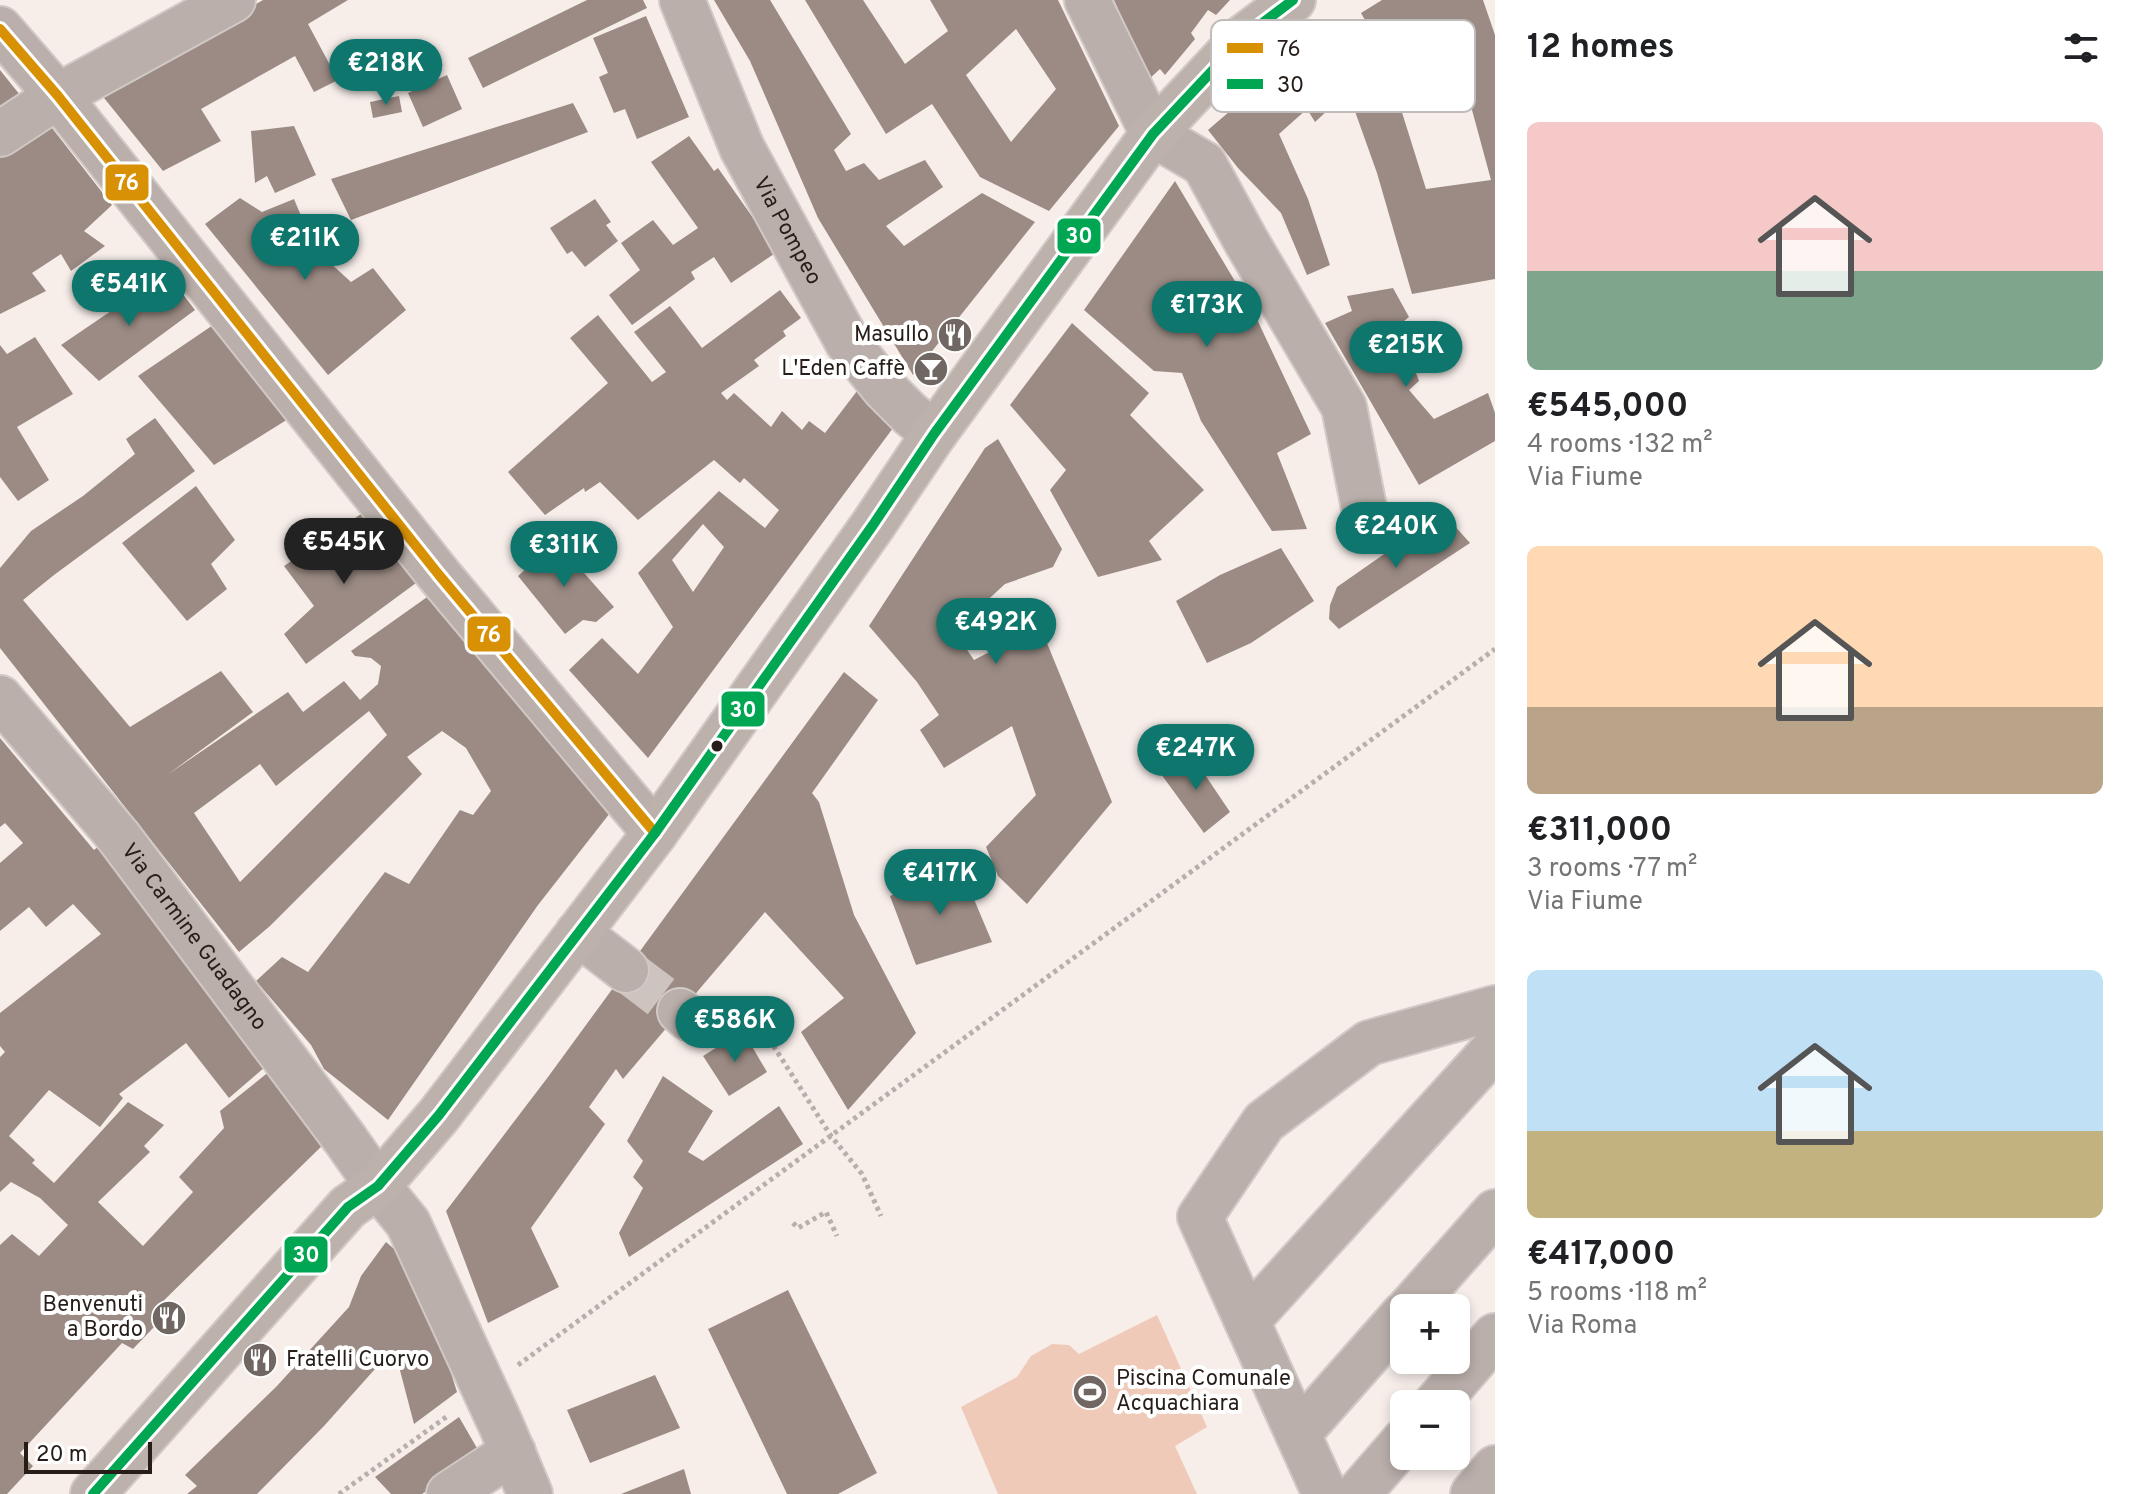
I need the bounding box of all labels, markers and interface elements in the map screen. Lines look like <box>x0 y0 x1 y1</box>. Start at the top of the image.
legend <box>1211 20 1475 112</box>
icon: filters <box>2059 26 2103 70</box>
text: 12 homes <box>1527 27 1674 70</box>
text: 76 <box>1277 37 1301 64</box>
pin: €218K <box>330 39 442 107</box>
text: €218K <box>347 48 425 81</box>
text: 30 <box>1277 73 1304 100</box>
line badge: 76 <box>104 163 150 202</box>
text: 76 <box>115 171 139 198</box>
street label: Via Pompeo <box>747 172 827 290</box>
icon: home <box>1743 174 1887 318</box>
pin: €211K <box>249 214 361 282</box>
line badge: 30 <box>1056 217 1102 255</box>
text: €211K <box>269 223 341 256</box>
text: 30 <box>1065 224 1093 251</box>
pin: €541K <box>73 260 185 328</box>
text: €541K <box>90 269 168 302</box>
pin: €173K <box>1151 281 1263 349</box>
text: €173K <box>1170 290 1244 323</box>
restaurant icon: Masullo <box>936 316 974 354</box>
pin: €215K <box>1350 321 1462 389</box>
place label: Masullo <box>854 322 929 349</box>
text: €215K <box>1367 330 1445 363</box>
bar icon: L'Eden Caffè <box>912 350 950 388</box>
place label: L'Eden Caffè <box>781 356 905 383</box>
text: €545,000 <box>1527 386 1688 429</box>
text: 4 rooms · 132 m² <box>1527 429 1713 462</box>
text: Via Fiume <box>1527 462 1643 495</box>
pin: €240K <box>1340 502 1452 570</box>
text: €240K <box>1354 511 1438 544</box>
pin: €545K <box>288 518 400 586</box>
pin: €311K <box>508 521 620 589</box>
text: €545K <box>302 527 386 560</box>
text: €311K <box>528 530 600 563</box>
pin: €492K <box>940 598 1052 666</box>
icon: home <box>1743 598 1887 742</box>
text: €492K <box>954 607 1038 640</box>
line badge: 76 <box>466 615 512 653</box>
text: 76 <box>477 623 501 650</box>
line badge: 30 <box>720 690 766 728</box>
text: 30 <box>729 698 757 725</box>
pin: €247K <box>1140 724 1252 792</box>
text: €247K <box>1155 733 1237 766</box>
unlabelled marker <box>709 738 725 754</box>
text: €311,000 <box>1527 810 1672 853</box>
street label: Via Carmine Guadagno <box>115 838 273 1036</box>
pin: €417K <box>884 849 996 917</box>
text: 3 rooms · 77 m² <box>1527 853 1697 886</box>
text: €417K <box>902 858 978 891</box>
text: Via Fiume <box>1527 886 1643 919</box>
pin: €586K <box>679 996 791 1064</box>
text: €586K <box>693 1005 777 1038</box>
icon: home <box>1743 1022 1887 1166</box>
text: €417,000 <box>1527 1234 1675 1277</box>
line badge: 30 <box>283 1235 329 1274</box>
text: 30 <box>292 1243 320 1270</box>
text: 5 rooms · 118 m² <box>1527 1277 1707 1310</box>
place label: Benvenuti a Bordo <box>43 1292 143 1344</box>
map controls <box>1390 1294 1470 1470</box>
button: + <box>1390 1294 1470 1374</box>
restaurant icon: Benvenuti a Bordo <box>150 1299 188 1337</box>
text: Via Roma <box>1527 1310 1637 1343</box>
restaurant icon: Fratelli Cuorvo <box>241 1341 279 1379</box>
place label: Fratelli Cuorvo <box>286 1347 429 1374</box>
place label: Piscina Comunale Acquachiara <box>1116 1366 1291 1418</box>
sports icon: Piscina Comunale Acquachiara <box>1071 1373 1109 1411</box>
button: − <box>1390 1390 1470 1470</box>
scale bar <box>24 1438 152 1474</box>
text: 20 m <box>36 1442 87 1469</box>

